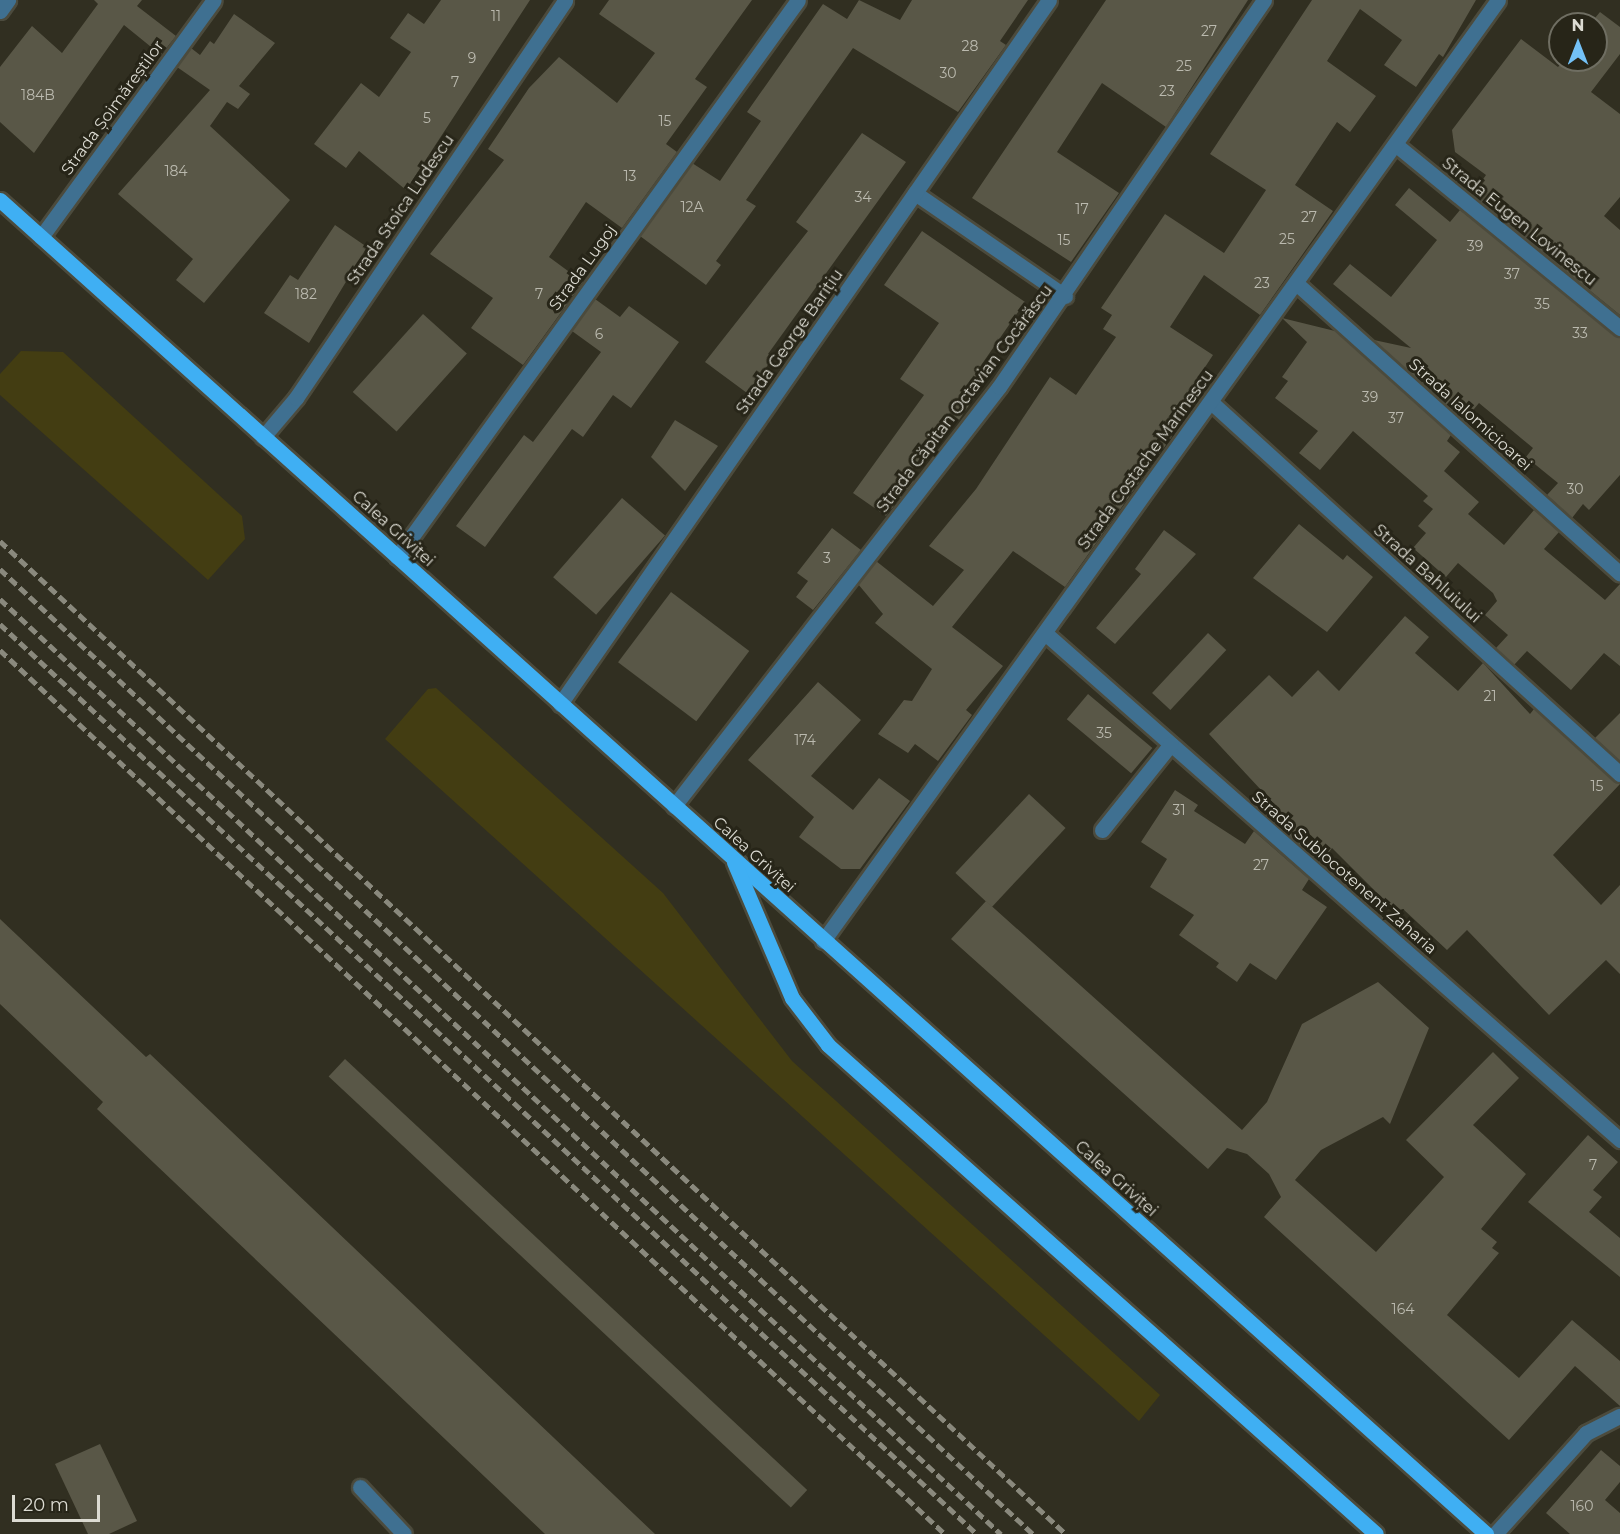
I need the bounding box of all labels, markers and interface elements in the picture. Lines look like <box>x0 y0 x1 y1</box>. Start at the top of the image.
house number: 11 <box>491 8 501 24</box>
north arrow <box>1548 12 1608 72</box>
text: N <box>1572 16 1584 35</box>
house number: 27 <box>1201 23 1217 39</box>
street label: Strada Șoimăreștilor <box>58 37 168 179</box>
house number: 28 <box>962 38 978 54</box>
house number: 9 <box>468 50 476 66</box>
house number: 25 <box>1176 58 1192 74</box>
house number: 30 <box>939 65 957 81</box>
house number: 7 <box>451 74 459 90</box>
house number: 23 <box>1159 83 1175 99</box>
house number: 184B <box>21 87 55 103</box>
house number: 5 <box>423 110 431 126</box>
house number: 15 <box>659 113 671 129</box>
street label: Strada Stoica Ludescu <box>344 131 458 289</box>
street label: Strada Eugen Lovinescu <box>1438 154 1600 290</box>
house number: 184 <box>164 163 188 179</box>
house number: 13 <box>624 168 636 184</box>
house number: 34 <box>854 189 872 205</box>
house number: 12A <box>680 199 704 215</box>
house number: 17 <box>1075 201 1089 217</box>
house number: 27 <box>1301 209 1317 225</box>
street label: Strada Lugoj <box>545 221 621 315</box>
house number: 25 <box>1279 231 1295 247</box>
house number: 15 <box>1058 232 1070 248</box>
house number: 39 <box>1467 238 1483 254</box>
street label: Strada George Barițiu <box>733 266 847 418</box>
house number: 37 <box>1504 266 1520 282</box>
house number: 23 <box>1254 275 1270 291</box>
street label: Strada Căpitan Octavian Cocărăscu <box>873 281 1057 517</box>
house number: 182 <box>295 286 317 302</box>
house number: 7 <box>535 286 543 302</box>
house number: 35 <box>1534 296 1550 312</box>
house number: 33 <box>1572 325 1588 341</box>
house number: 6 <box>595 326 603 342</box>
street label: Strada Ialomicioarei <box>1405 355 1535 475</box>
street label: Strada Costache Marinescu <box>1074 366 1218 554</box>
house number: 39 <box>1362 389 1378 405</box>
house number: 37 <box>1388 410 1404 426</box>
house number: 30 <box>1566 481 1584 497</box>
street label: Calea Griviței <box>348 487 438 571</box>
street label: Strada Bahluiului <box>1369 521 1485 627</box>
house number: 3 <box>823 550 831 566</box>
house number: 21 <box>1483 688 1497 704</box>
house number: 35 <box>1096 725 1112 741</box>
house number: 174 <box>794 732 816 748</box>
house number: 15 <box>1591 778 1603 794</box>
street label: Strada Sublocotenent Zaharia <box>1248 787 1440 959</box>
house number: 31 <box>1173 802 1185 818</box>
street label: Calea Griviței <box>709 813 799 897</box>
house number: 27 <box>1253 857 1269 873</box>
street label: Calea Griviței <box>1071 1137 1161 1221</box>
house number: 7 <box>1589 1157 1597 1173</box>
house number: 164 <box>1392 1301 1414 1317</box>
scale bar <box>15 1483 104 1521</box>
text: 20 m <box>23 1494 69 1516</box>
house number: 160 <box>1571 1498 1593 1514</box>

